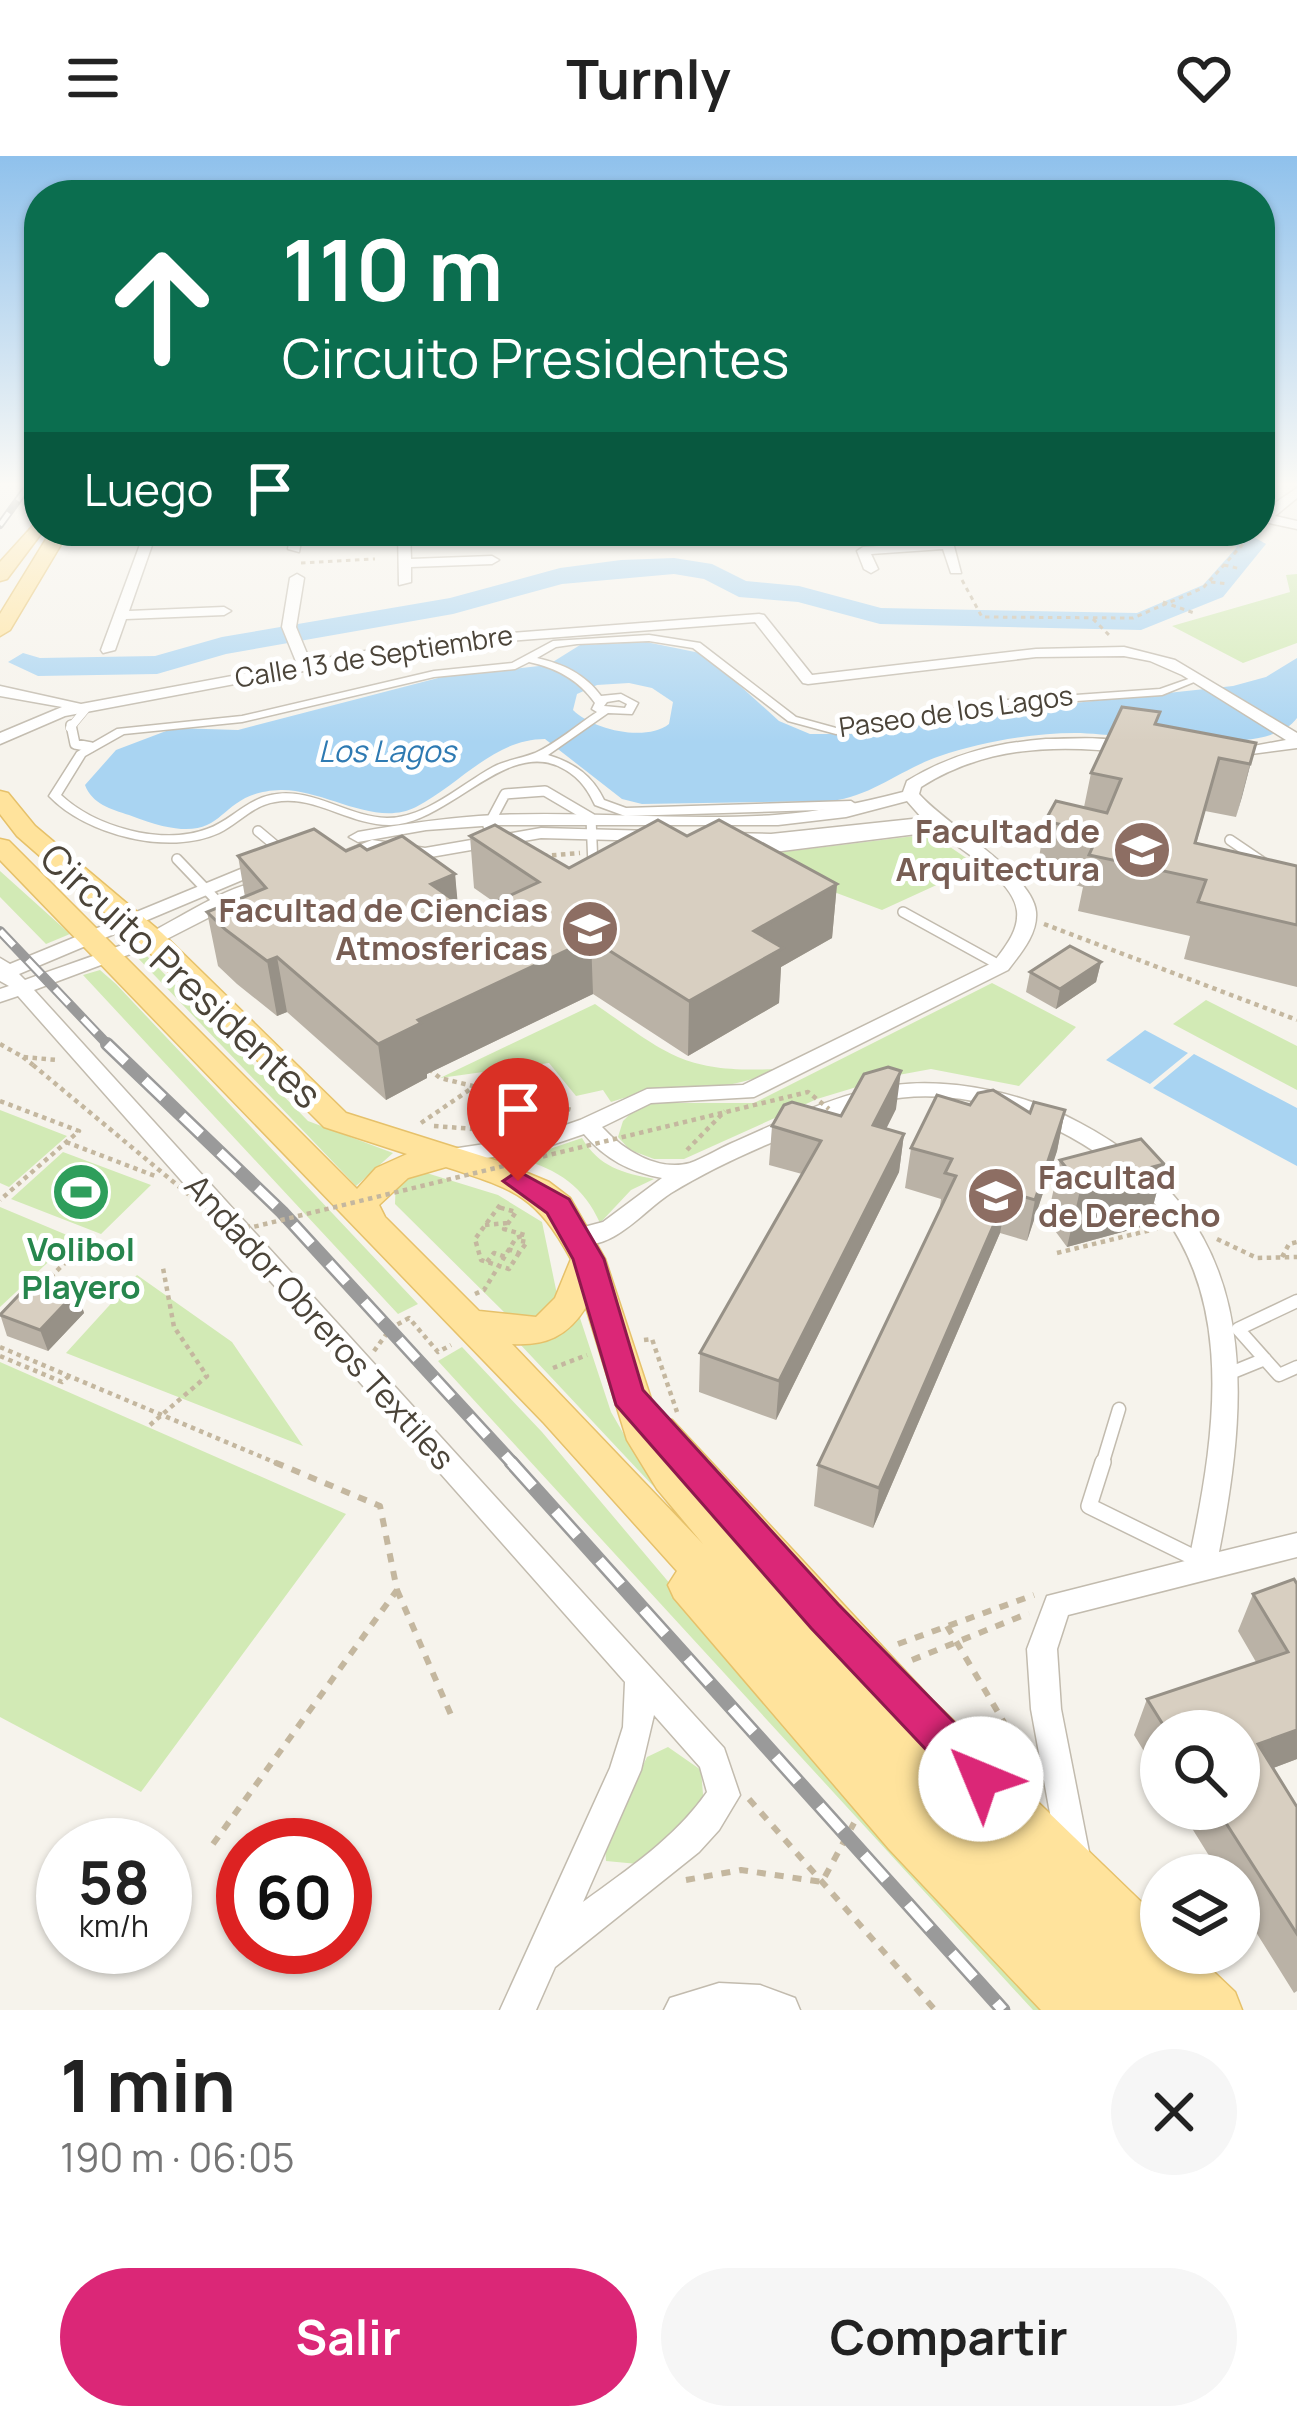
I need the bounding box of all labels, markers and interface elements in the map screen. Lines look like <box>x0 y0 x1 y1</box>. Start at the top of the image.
text: Turnly <box>566 41 731 115</box>
icon: menu <box>60 45 126 111</box>
icon: heart <box>1171 45 1237 111</box>
text: 110 m <box>282 211 503 326</box>
icon: ahead <box>84 228 240 384</box>
text: Circuito Presidentes <box>282 320 789 394</box>
icon: arrive <box>237 456 303 522</box>
text: Luego <box>84 458 213 520</box>
street label: Calle 13 de Septiembre <box>232 615 515 696</box>
street label: Paseo de los Lagos <box>837 676 1075 745</box>
water label: Los Lagos <box>318 730 458 771</box>
place label: Facultad de Arquitectura <box>896 808 1100 891</box>
school or university icon: Facultad de Arquitectura <box>1111 819 1173 881</box>
street label: Circuito Presidentes <box>29 831 334 1120</box>
place label: Facultad de Ciencias Atmosfericas <box>218 887 548 970</box>
school or university icon: Facultad de Ciencias Atmosfericas <box>559 898 621 960</box>
pin <box>467 1058 569 1181</box>
icon: arrive <box>485 1076 551 1142</box>
place label: Facultad de Derecho <box>1038 1154 1221 1237</box>
sports icon: Volibol Playero <box>50 1161 112 1223</box>
street label: Andador Obreros Textiles <box>175 1164 465 1479</box>
school or university icon: Facultad de Derecho <box>965 1165 1027 1227</box>
place label: Volibol Playero <box>21 1226 141 1309</box>
map controls <box>1140 1710 1260 1974</box>
button: search <box>1140 1710 1260 1830</box>
position arrow <box>918 1716 1044 1842</box>
speed limit sign: 60 <box>216 1818 372 1974</box>
text: 58 <box>78 1840 150 1922</box>
button: layers <box>1140 1854 1260 1974</box>
text: km/h <box>79 1905 149 1946</box>
text: 1 min <box>60 2035 236 2134</box>
button: close <box>1111 2049 1237 2175</box>
text: 190 m · 06:05 <box>60 2130 294 2184</box>
button: Salir <box>60 2268 637 2406</box>
button: Compartir <box>661 2268 1237 2406</box>

